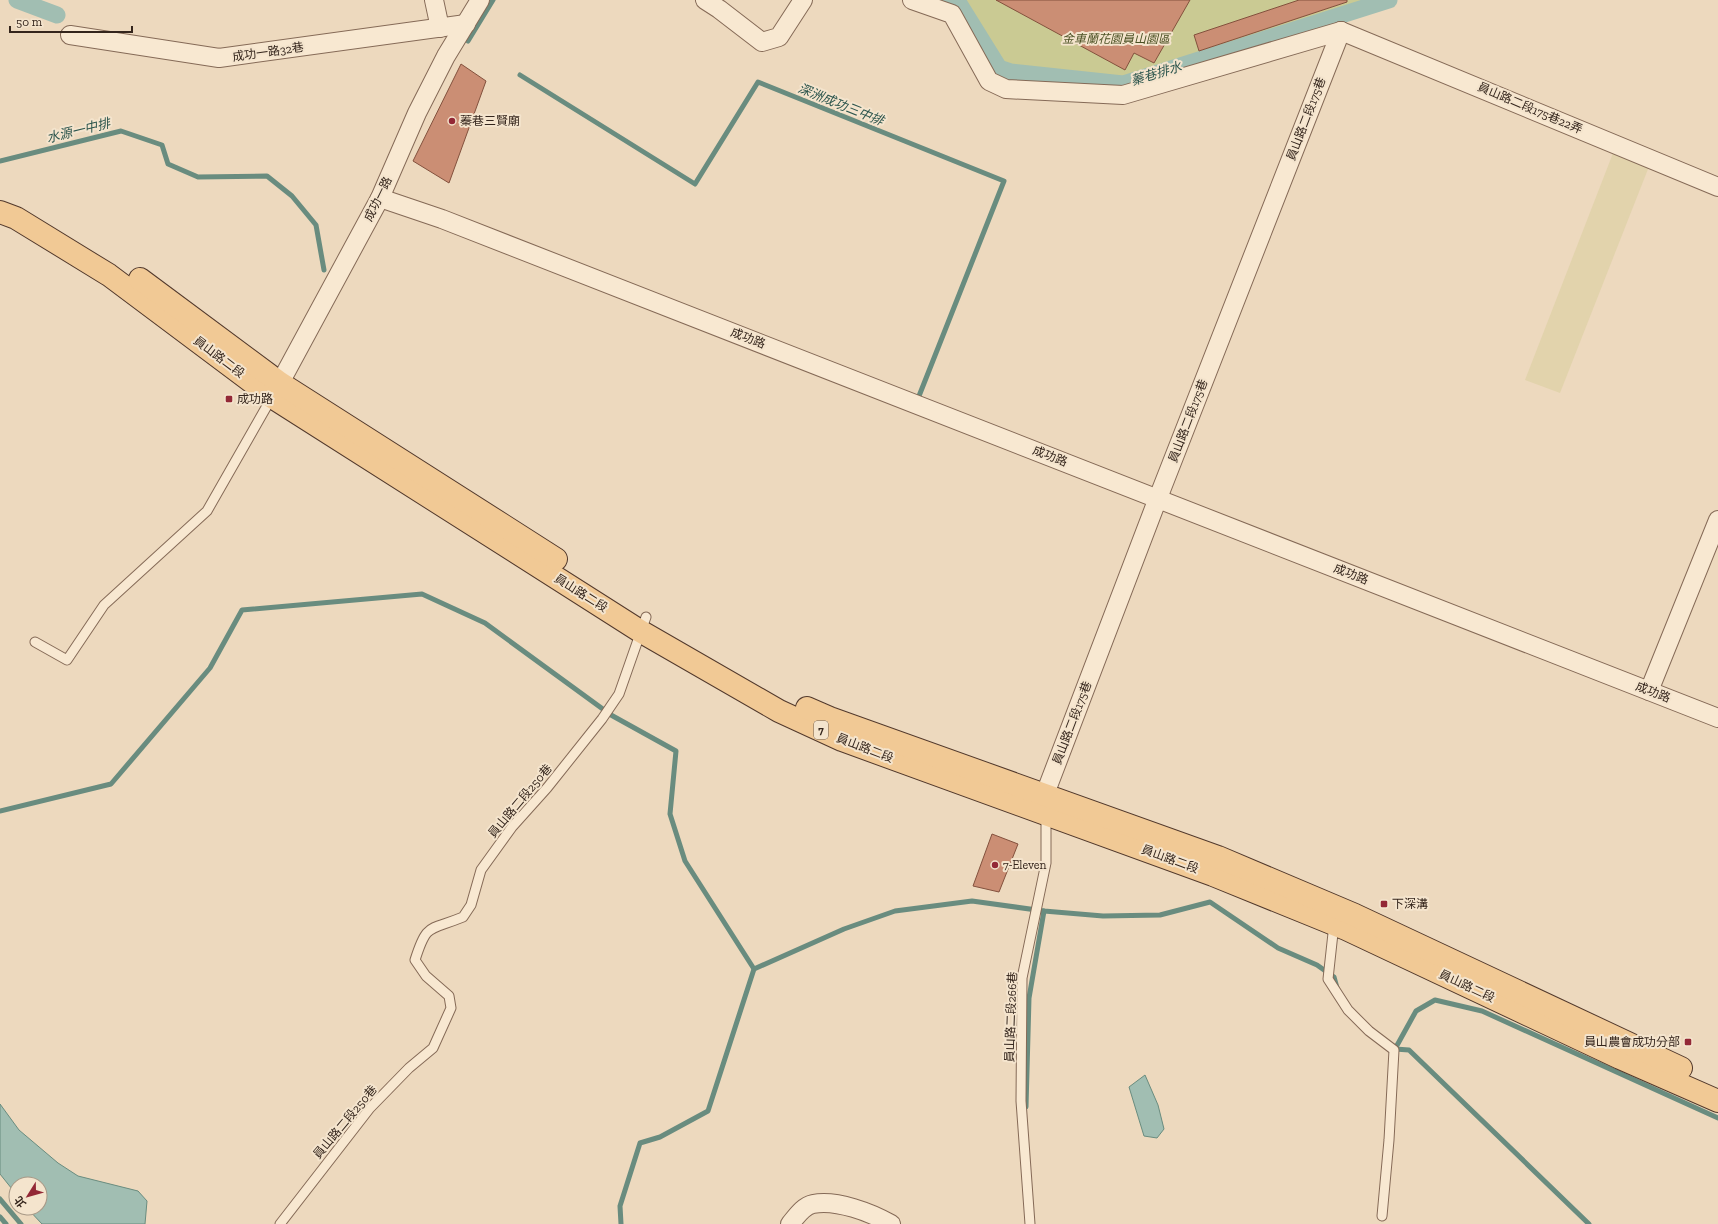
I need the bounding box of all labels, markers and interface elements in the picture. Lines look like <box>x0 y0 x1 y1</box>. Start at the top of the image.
scale bar <box>10 8 132 34</box>
text: 50 m <box>16 15 43 29</box>
park label: 金車蘭花園員山園區 <box>1062 32 1172 46</box>
street label: 成功一路32巷 <box>231 40 305 64</box>
water label: 蓁巷排水 <box>1129 58 1184 88</box>
street label: 員山路二段175巷 <box>1284 75 1328 163</box>
water label: 深洲成功三中排 <box>796 80 888 129</box>
street label: 員山路二段175巷22弄 <box>1475 80 1585 136</box>
place label: 蓁巷三賢廟 <box>460 114 520 128</box>
water label: 水源一中排 <box>45 115 113 146</box>
marker: 蓁巷三賢廟 <box>447 116 457 126</box>
street label: 成功一路 <box>361 174 395 224</box>
street label: 成功路 <box>729 325 767 351</box>
street label: 員山路二段 <box>191 333 247 381</box>
street label: 員山路二段175巷 <box>1166 377 1210 465</box>
place label: 成功路 <box>237 392 273 406</box>
marker: 成功路 <box>224 394 234 404</box>
street label: 成功路 <box>1031 443 1069 469</box>
street label: 成功路 <box>1332 561 1370 587</box>
street label: 員山路二段 <box>552 571 610 615</box>
street label: 員山路二段175巷 <box>1050 679 1094 767</box>
street label: 成功路 <box>1634 679 1672 705</box>
road number: 7 <box>814 721 828 739</box>
street label: 員山路二段 <box>834 731 896 765</box>
street label: 員山路二段250巷 <box>485 762 555 840</box>
street label: 員山路二段 <box>1139 842 1201 876</box>
place label: 7-Eleven <box>1003 858 1046 872</box>
marker: 7-Eleven <box>990 860 1000 870</box>
place label: 下深溝 <box>1392 897 1428 911</box>
marker: 下深溝 <box>1379 899 1389 909</box>
street label: 員山路二段 <box>1437 967 1497 1005</box>
street label: 員山路二段266巷 <box>1002 971 1020 1063</box>
place label: 員山農會成功分部 <box>1584 1035 1680 1049</box>
marker: 員山農會成功分部 <box>1683 1037 1693 1047</box>
street label: 員山路二段250巷 <box>310 1083 380 1161</box>
north arrow <box>8 1176 48 1216</box>
text: 北 <box>12 1193 29 1210</box>

